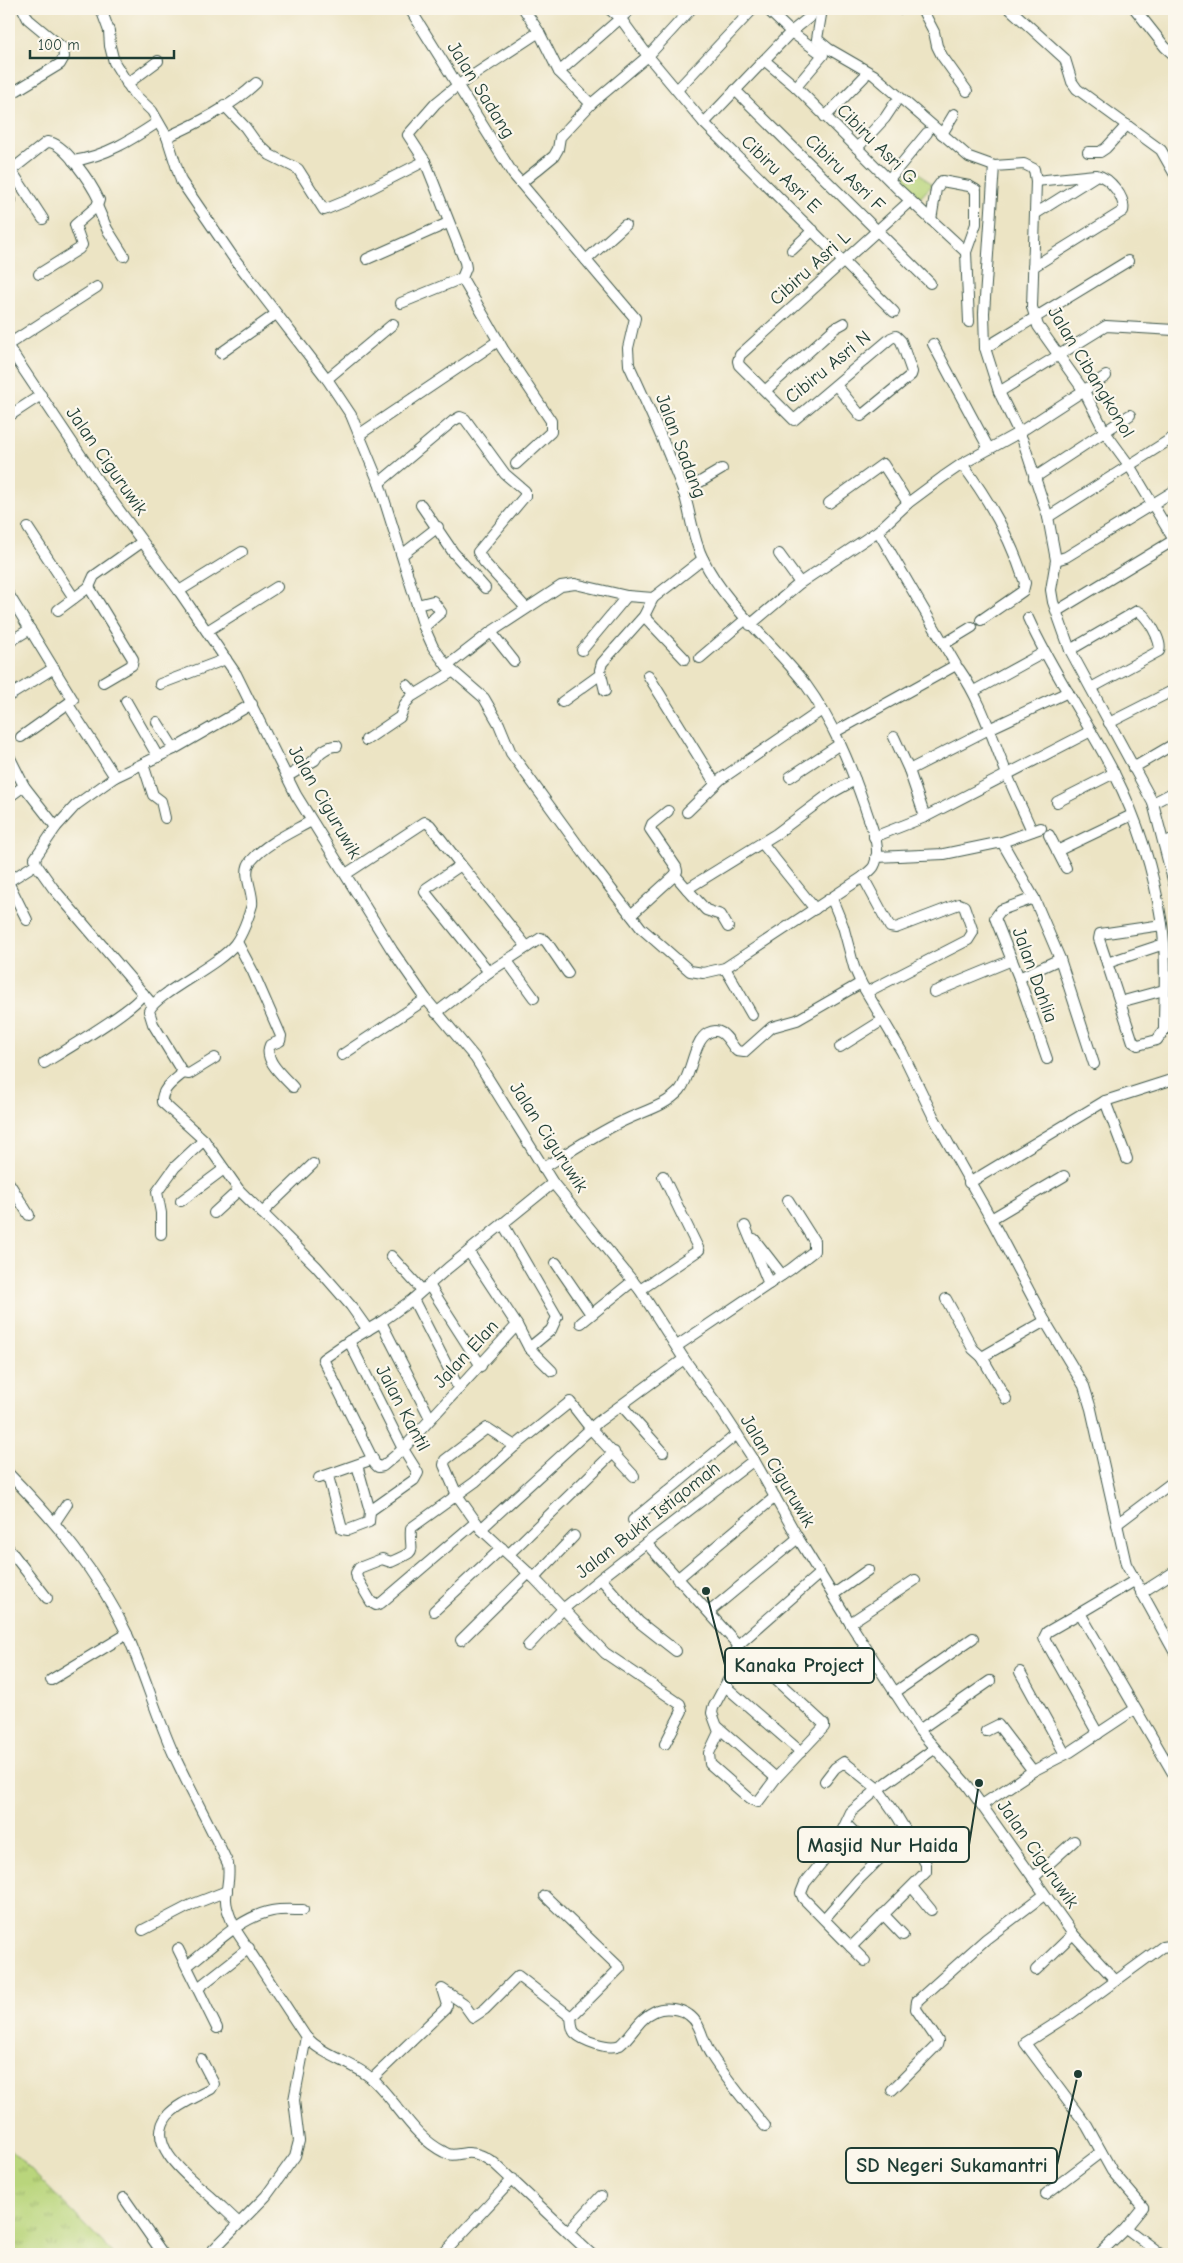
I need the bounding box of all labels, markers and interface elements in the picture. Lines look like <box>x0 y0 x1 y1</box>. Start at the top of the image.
scale bar <box>30 28 174 60</box>
text: 100 m <box>38 36 80 54</box>
street label: Jalan Sadang <box>443 38 519 142</box>
street label: Cibiru Asri G <box>832 99 922 189</box>
street label: Cibiru Asri E <box>736 130 826 218</box>
street label: Cibiru Asri F <box>801 130 889 216</box>
street label: Cibiru Asri L <box>765 226 855 310</box>
street label: Jalan Cibangkonol <box>1043 302 1139 442</box>
street label: Cibiru Asri N <box>781 326 875 408</box>
street label: Jalan Sadang <box>651 391 711 501</box>
street label: Jalan Ciguruwik <box>62 403 153 520</box>
street label: Jalan Ciguruwik <box>284 741 367 863</box>
street label: Jalan Dahlia <box>1008 924 1062 1026</box>
street label: Jalan Ciguruwik <box>505 1078 593 1197</box>
street label: Jalan Elan <box>429 1315 503 1393</box>
street label: Jalan Kantil <box>371 1361 435 1455</box>
street label: Jalan Ciguruwik <box>736 1411 821 1532</box>
street label: Jalan Bukit Istiqomah <box>572 1457 724 1583</box>
callout: Kanaka Project <box>725 1648 874 1683</box>
text: Kanaka Project <box>734 1654 864 1677</box>
street label: Jalan Ciguruwik <box>993 1796 1084 1913</box>
callout: Masjid Nur Haida <box>798 1827 969 1862</box>
text: Masjid Nur Haida <box>808 1834 958 1857</box>
callout: SD Negeri Sukamantri <box>846 2148 1057 2183</box>
text: SD Negeri Sukamantri <box>856 2154 1048 2177</box>

